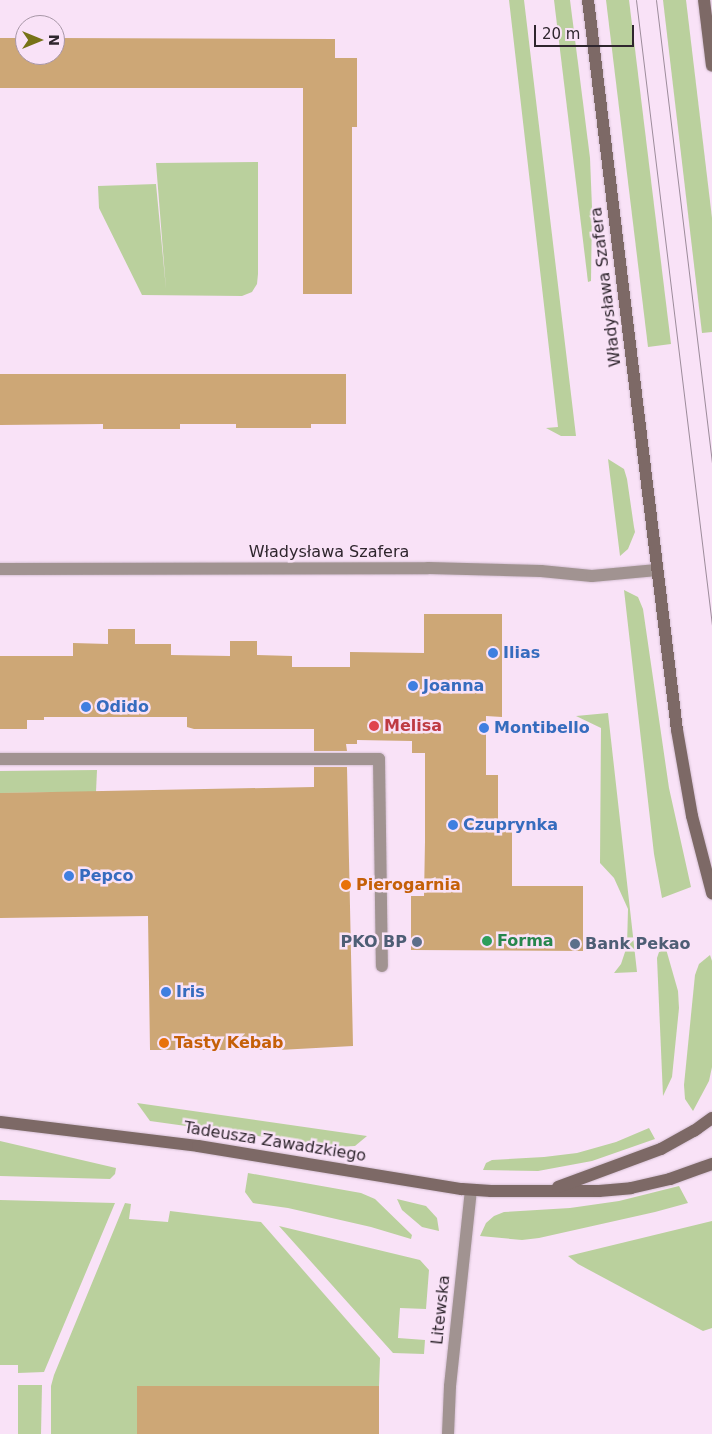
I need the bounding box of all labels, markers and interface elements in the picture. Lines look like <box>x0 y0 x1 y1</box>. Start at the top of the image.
north arrow <box>15 15 65 65</box>
scale bar <box>537 15 637 47</box>
text: 20 m <box>542 25 580 43</box>
text: N <box>46 34 62 46</box>
street label: Władysława Szafera <box>587 206 625 368</box>
street label: Władysława Szafera <box>249 542 409 562</box>
place label: Ilias <box>503 643 540 663</box>
marker: Ilias <box>487 647 499 659</box>
place label: Joanna <box>423 676 484 696</box>
marker: Joanna <box>407 680 419 692</box>
place label: Odido <box>96 697 149 717</box>
marker: Odido <box>80 701 92 713</box>
place label: Melisa <box>384 716 442 736</box>
place label: Montibello <box>494 718 590 738</box>
marker: Melisa <box>368 720 380 732</box>
marker: Montibello <box>478 722 490 734</box>
place label: Czuprynka <box>463 815 558 835</box>
marker: Czuprynka <box>447 819 459 831</box>
place label: Pepco <box>79 866 134 886</box>
marker: Pepco <box>63 870 75 882</box>
place label: Pierogarnia <box>356 875 461 895</box>
marker: Pierogarnia <box>340 879 352 891</box>
place label: Forma <box>497 931 554 951</box>
place label: PKO BP <box>341 932 407 952</box>
place label: Bank Pekao <box>585 934 691 954</box>
marker: Forma <box>481 935 493 947</box>
marker: PKO BP <box>411 936 423 948</box>
marker: Bank Pekao <box>569 938 581 950</box>
place label: Iris <box>176 982 205 1002</box>
marker: Iris <box>160 986 172 998</box>
place label: Tasty Kebab <box>174 1033 283 1053</box>
marker: Tasty Kebab <box>158 1037 170 1049</box>
street label: Tadeusza Zawadzkiego <box>182 1118 368 1166</box>
street label: Litewska <box>428 1274 454 1346</box>

